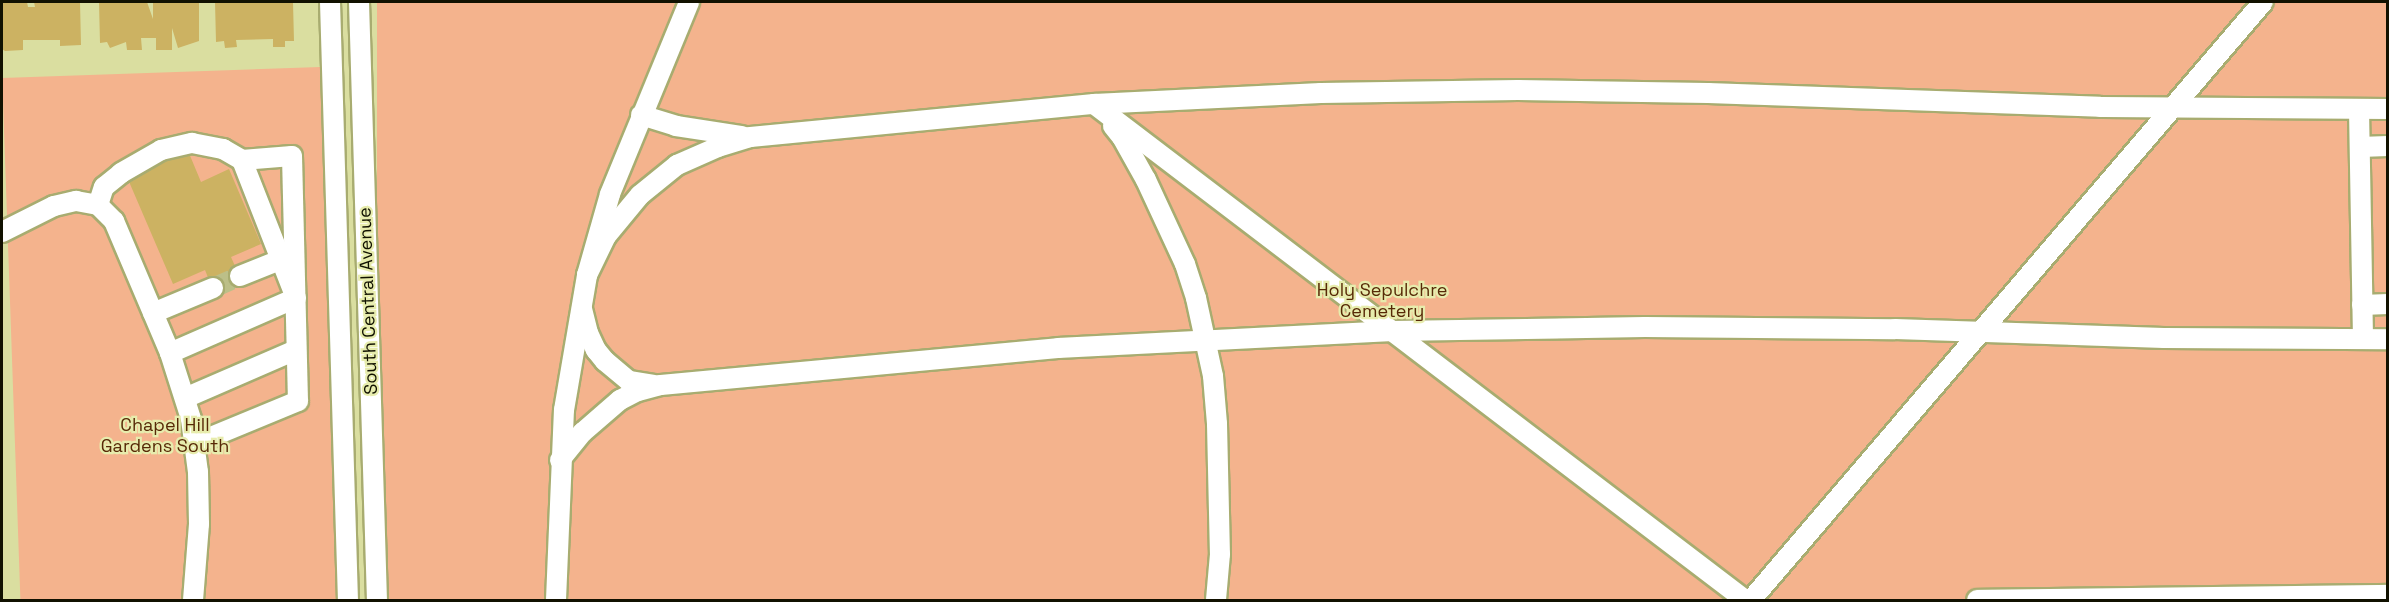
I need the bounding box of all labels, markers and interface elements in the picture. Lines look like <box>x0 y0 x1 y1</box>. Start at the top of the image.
street label: South Central Avenue <box>354 207 382 395</box>
park label: Holy Sepulchre Cemetery <box>1317 280 1447 322</box>
park label: Chapel Hill Gardens South <box>101 415 229 458</box>

